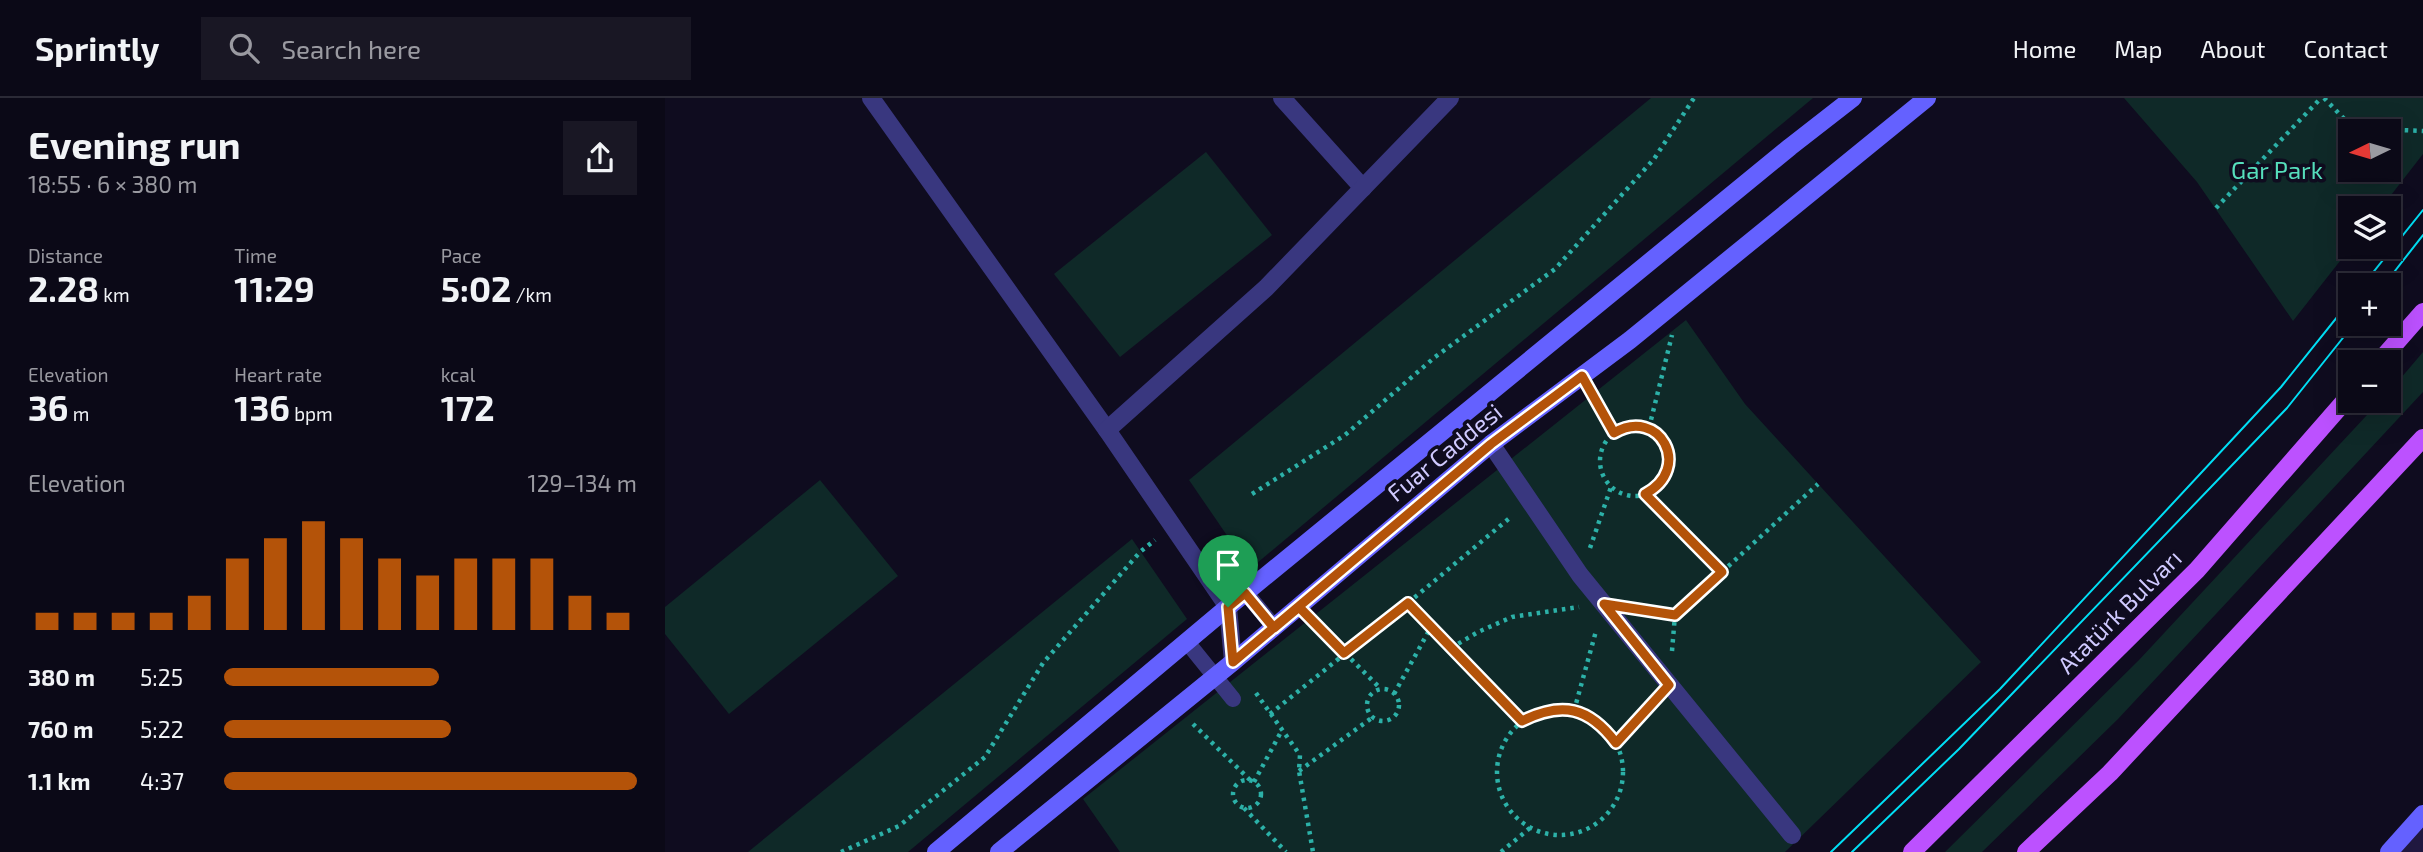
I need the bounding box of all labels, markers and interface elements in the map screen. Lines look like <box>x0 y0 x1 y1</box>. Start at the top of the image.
search box <box>201 17 691 80</box>
text: Sprintly <box>35 28 159 68</box>
icon: search <box>225 29 263 67</box>
text: Search here <box>281 33 421 64</box>
text: Home <box>2013 34 2076 63</box>
text: Map <box>2114 34 2162 63</box>
text: About <box>2200 34 2266 63</box>
text: Contact <box>2304 34 2388 63</box>
north arrow <box>2338 119 2401 182</box>
map controls <box>2338 119 2401 413</box>
text: Evening run <box>28 121 241 167</box>
button: share <box>563 121 637 195</box>
park label: Gar Park <box>2231 155 2323 184</box>
text: 18:55 · 6 × 380 m <box>28 170 197 198</box>
button: layers <box>2338 196 2401 259</box>
text: Distance <box>28 244 103 267</box>
text: Time <box>234 244 277 267</box>
text: Pace <box>441 244 482 267</box>
text: 2.28 <box>28 267 99 309</box>
text: 11:29 <box>234 267 315 309</box>
text: 5:02 <box>441 267 511 309</box>
button: + <box>2338 273 2401 336</box>
text: km <box>99 283 130 306</box>
text: /km <box>511 283 552 306</box>
button: − <box>2338 350 2401 413</box>
text: Elevation <box>28 363 109 386</box>
text: Heart rate <box>234 363 322 386</box>
text: kcal <box>441 363 475 386</box>
text: 36 <box>28 386 69 428</box>
text: 136 <box>234 386 290 428</box>
text: 172 <box>441 386 495 428</box>
street label: Fuar Caddesi <box>1381 397 1507 507</box>
text: m <box>69 402 89 425</box>
text: bpm <box>290 402 333 425</box>
text: Elevation <box>28 469 126 497</box>
text: 129–134 m <box>528 469 637 497</box>
pin <box>1198 535 1258 607</box>
street label: Atatürk Bulvarı <box>2051 543 2187 679</box>
icon: arrive <box>1209 546 1247 584</box>
text: 380 m <box>28 663 95 691</box>
text: 5:25 <box>140 663 183 691</box>
text: 760 m <box>28 715 93 743</box>
text: 5:22 <box>140 715 184 743</box>
text: 1.1 km <box>28 767 91 795</box>
text: 4:37 <box>140 767 184 795</box>

